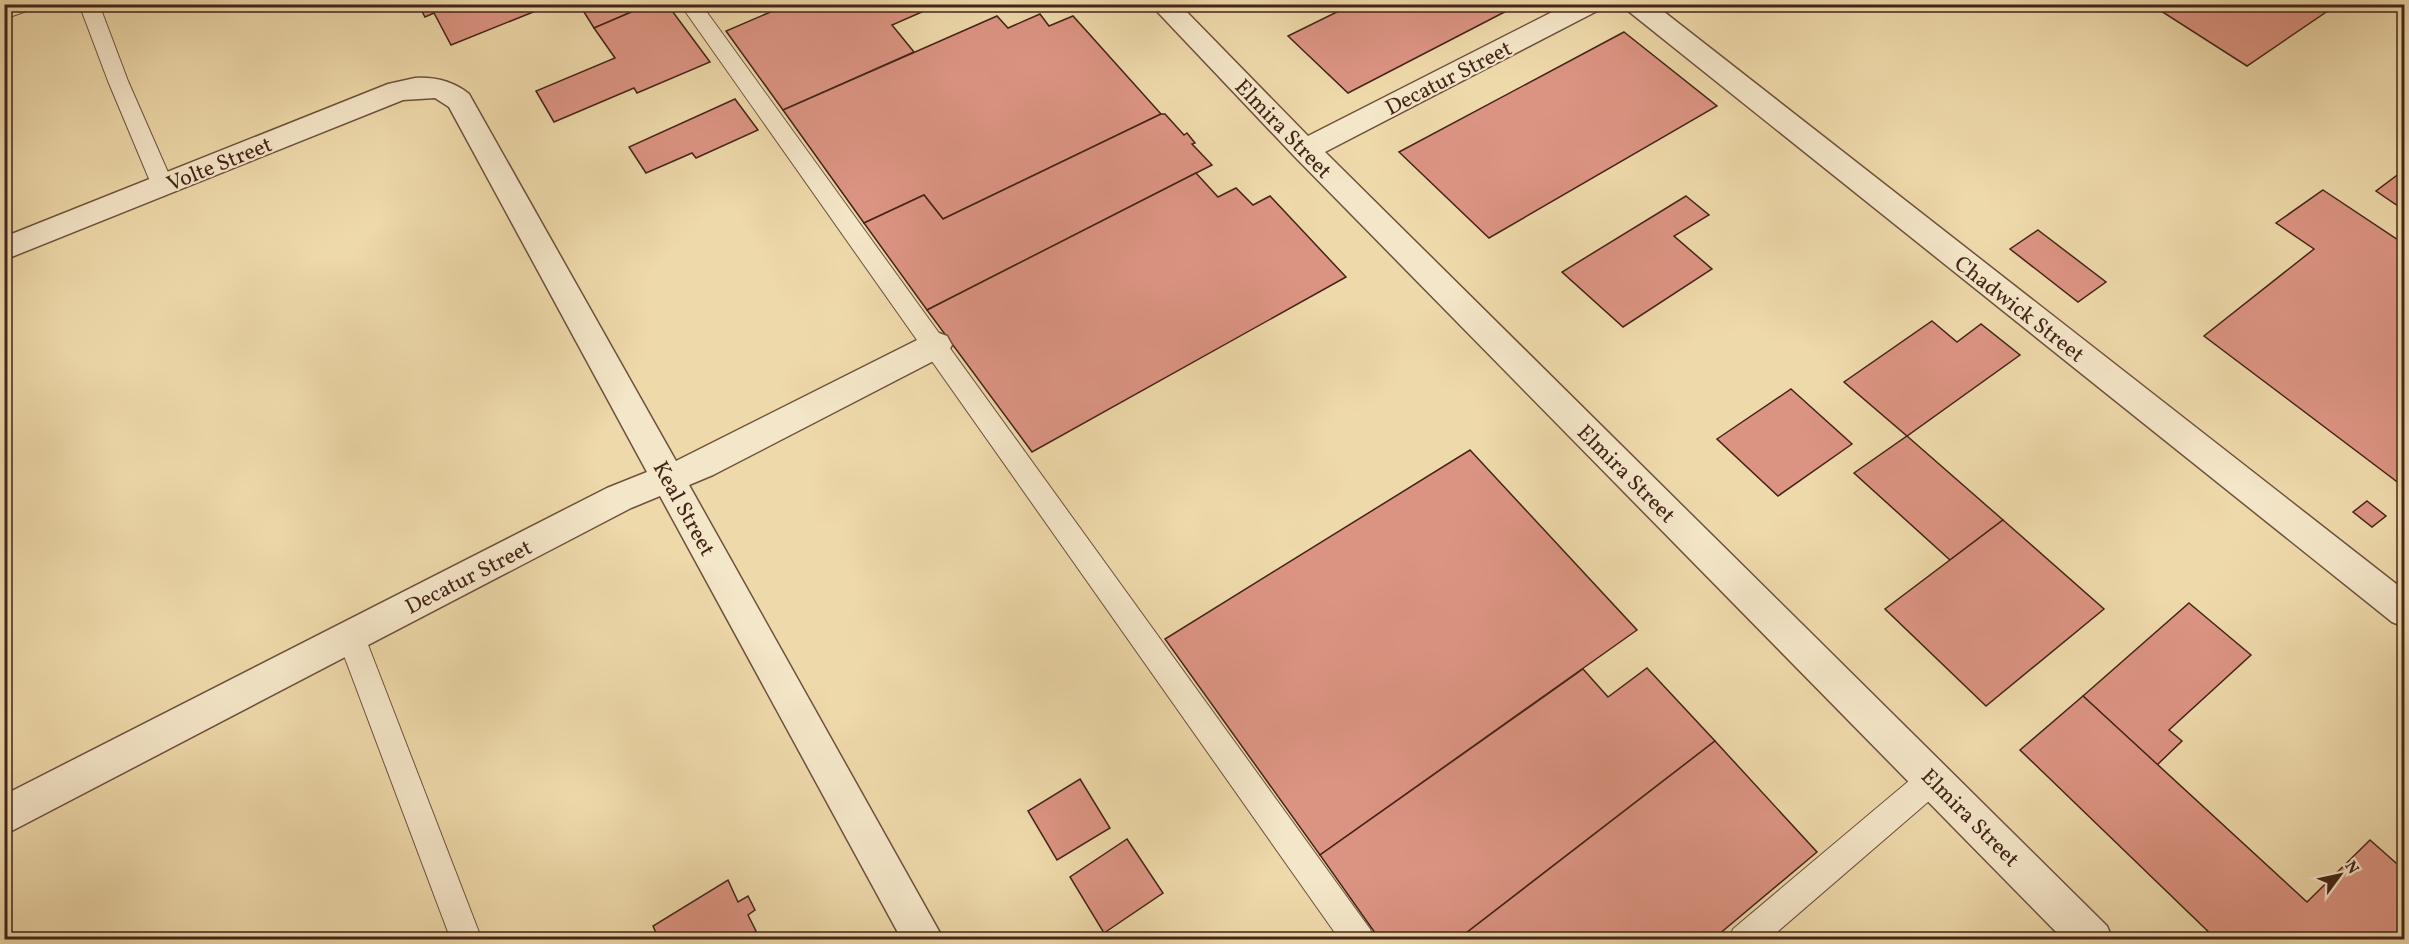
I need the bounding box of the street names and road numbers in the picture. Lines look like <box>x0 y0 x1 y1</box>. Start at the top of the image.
street label: Decatur Street <box>1380 34 1518 124</box>
street label: Elmira Street <box>1227 73 1338 187</box>
street label: Volte Street <box>163 130 277 200</box>
street label: Chadwick Street <box>1947 249 2090 371</box>
street label: Elmira Street <box>1569 419 1682 531</box>
street label: Keal Street <box>644 456 722 562</box>
street label: Decatur Street <box>400 533 538 623</box>
street label: Elmira Street <box>1913 763 2026 875</box>

